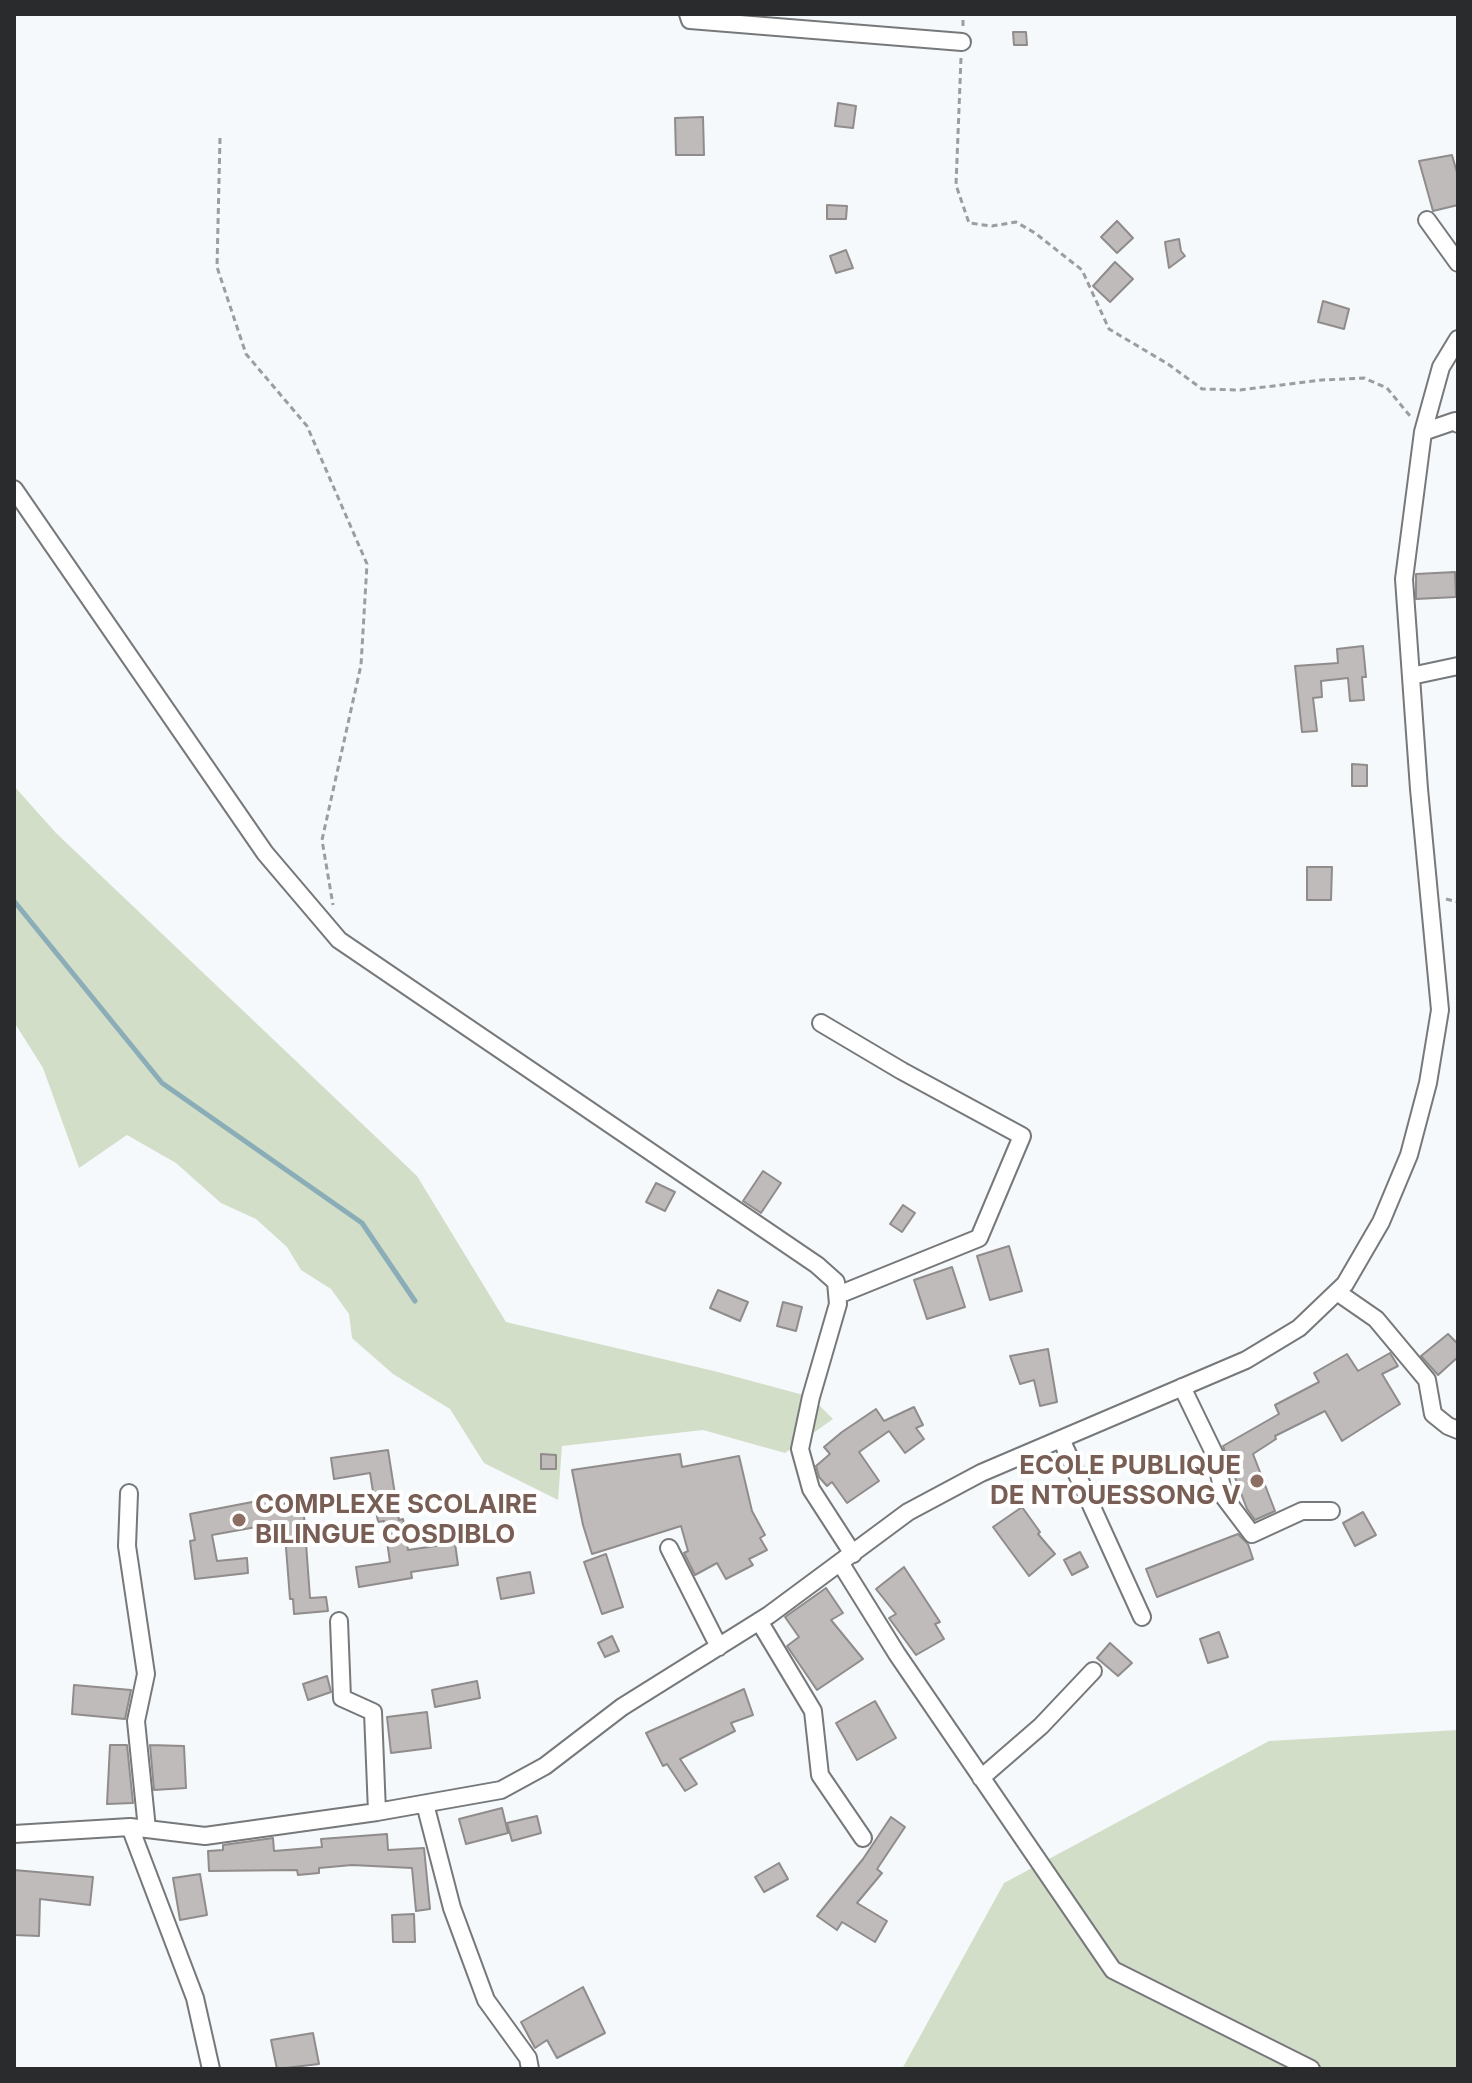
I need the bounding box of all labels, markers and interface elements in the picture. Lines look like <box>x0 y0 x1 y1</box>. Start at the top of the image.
place label: ECOLE PUBLIQUE DE NTOUESSONG V <box>990 1450 1241 1512</box>
marker: ECOLE PUBLIQUE DE NTOUESSONG V <box>1248 1472 1266 1490</box>
place label: COMPLEXE SCOLAIRE BILINGUE COSDIBLO <box>255 1489 538 1550</box>
marker: COMPLEXE SCOLAIRE BILINGUE COSDIBLO <box>230 1511 248 1529</box>

